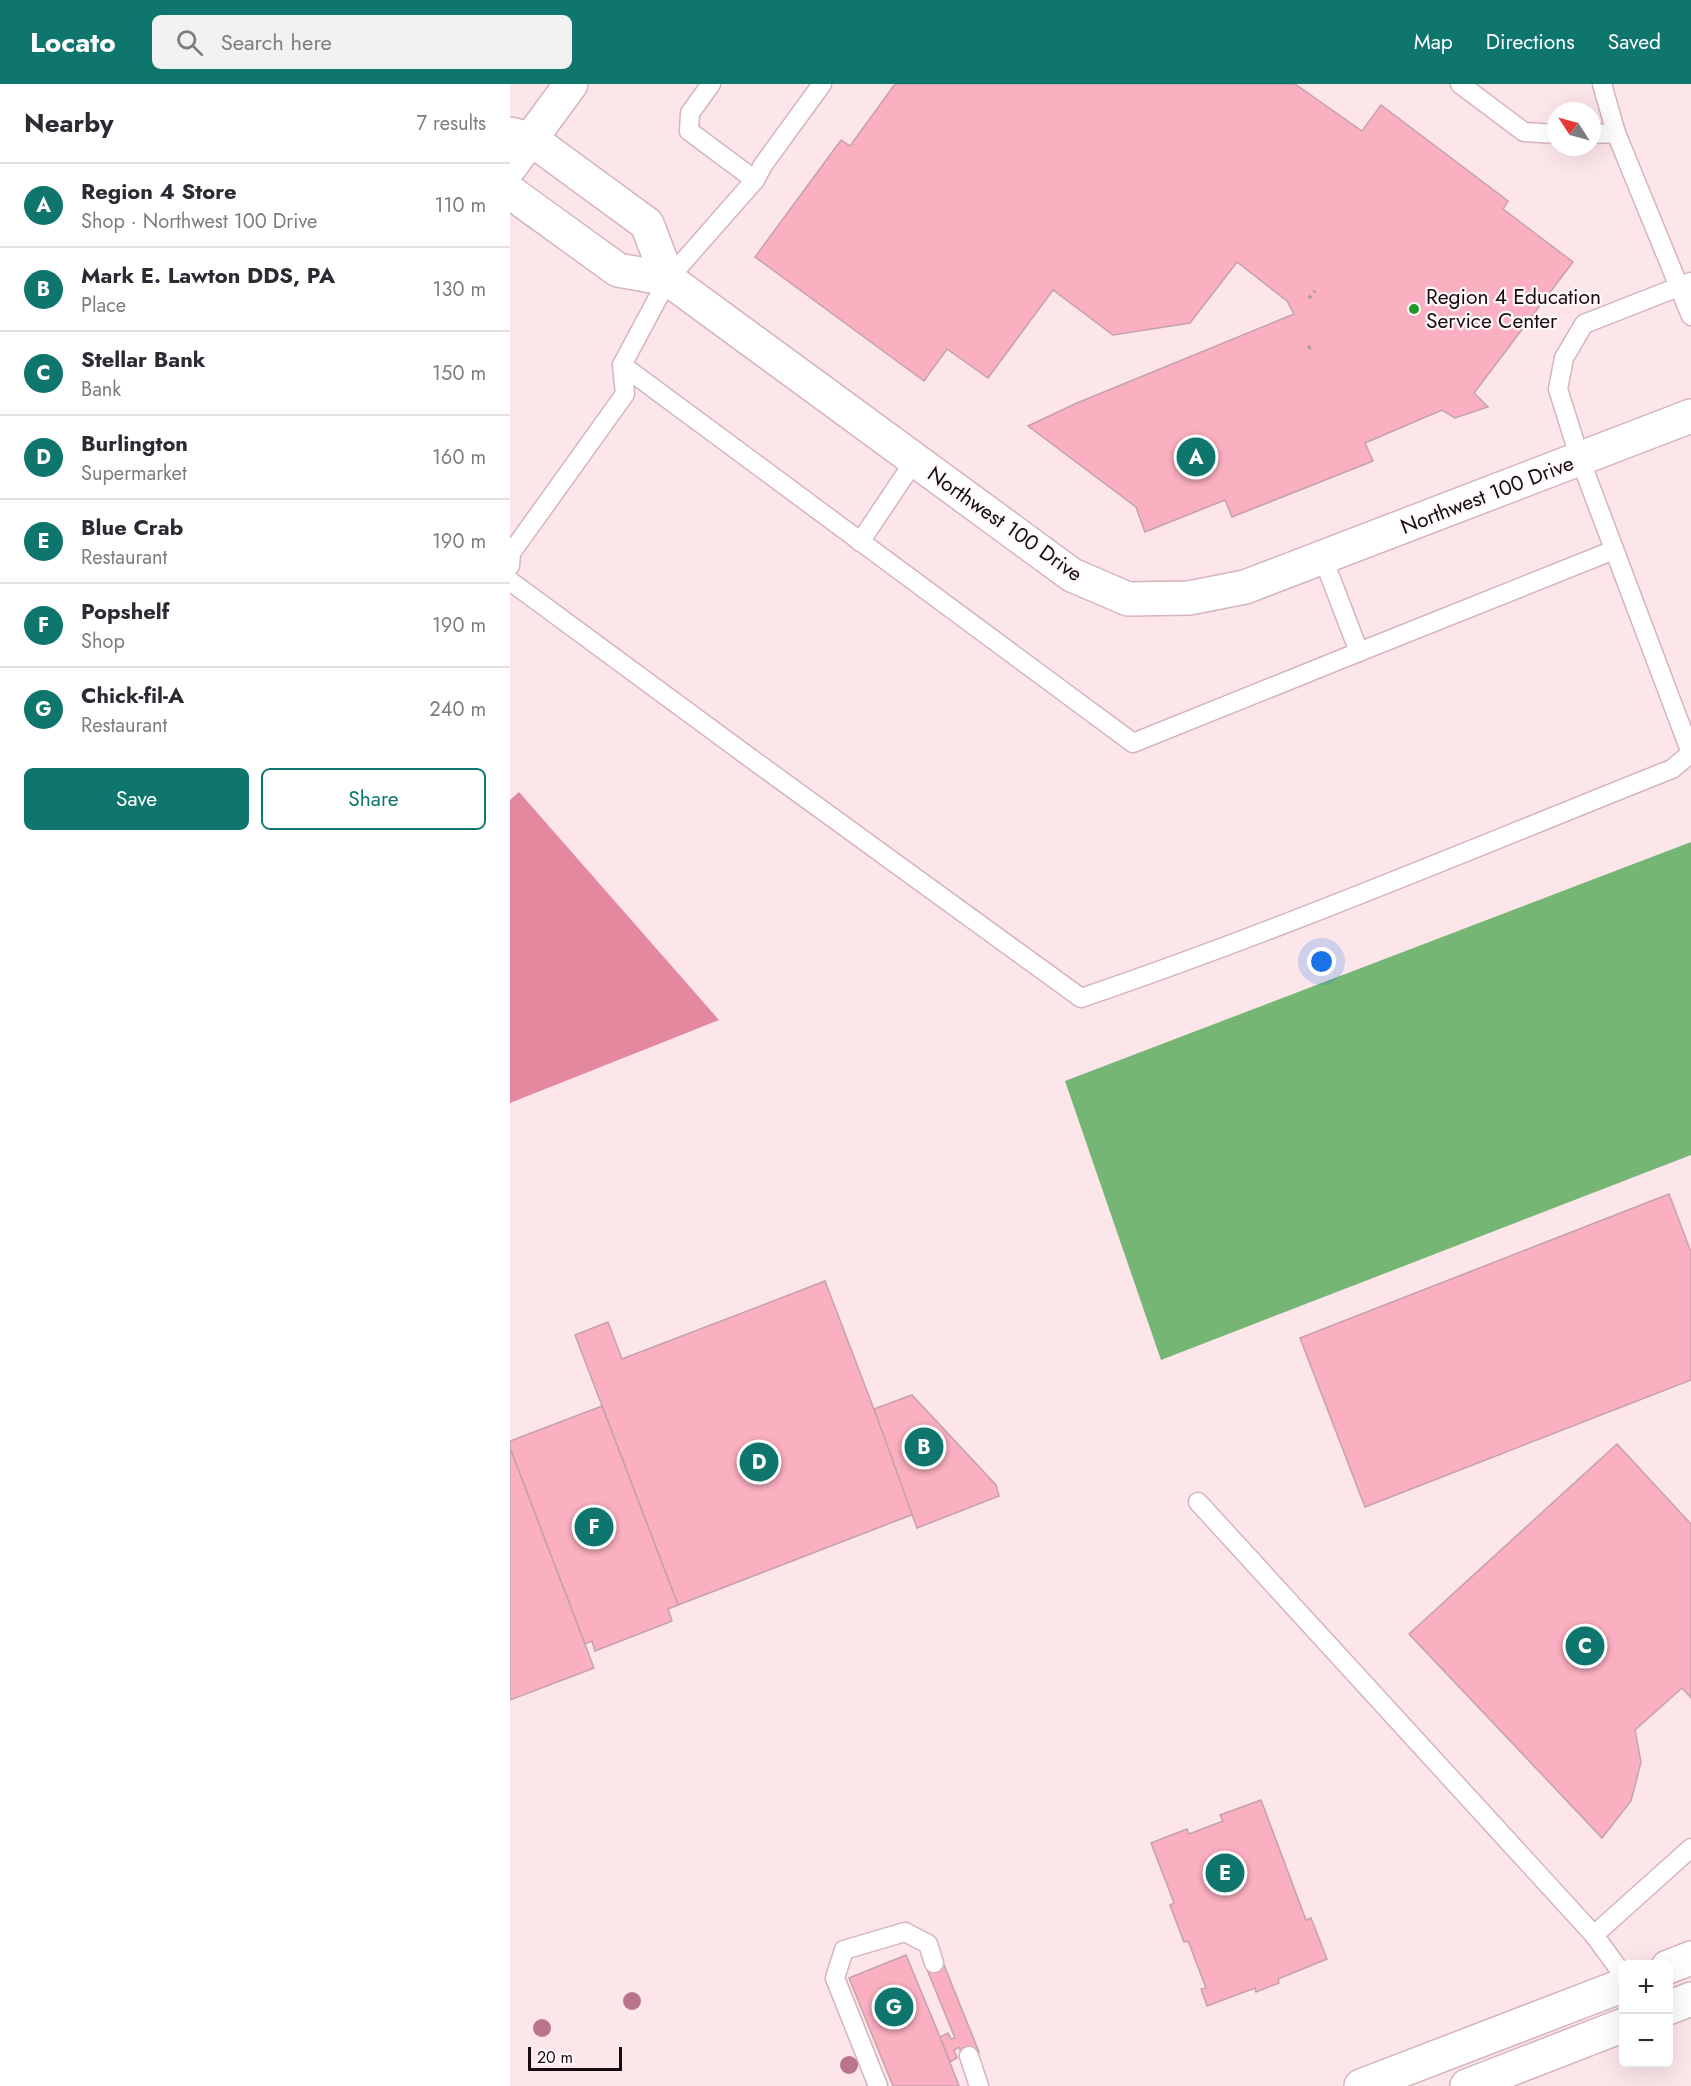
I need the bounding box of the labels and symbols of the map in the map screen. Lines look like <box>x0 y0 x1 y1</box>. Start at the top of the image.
north arrow <box>1547 102 1601 156</box>
place label: Region 4 Education Service Center <box>1426 282 1601 336</box>
marker: Region 4 Education Service Center <box>1407 302 1421 316</box>
pin: A <box>1176 434 1216 479</box>
street label: Northwest 100 Drive <box>1396 448 1578 542</box>
street label: Northwest 100 Drive <box>921 459 1089 589</box>
your location <box>1307 947 1336 976</box>
pin: B <box>904 1424 944 1470</box>
pin: D <box>740 1440 778 1484</box>
pin: F <box>574 1504 614 1550</box>
pin: C <box>1566 1624 1604 1668</box>
pin: E <box>1206 1850 1244 1896</box>
pin: G <box>874 1984 914 2030</box>
scale bar <box>528 2044 622 2072</box>

